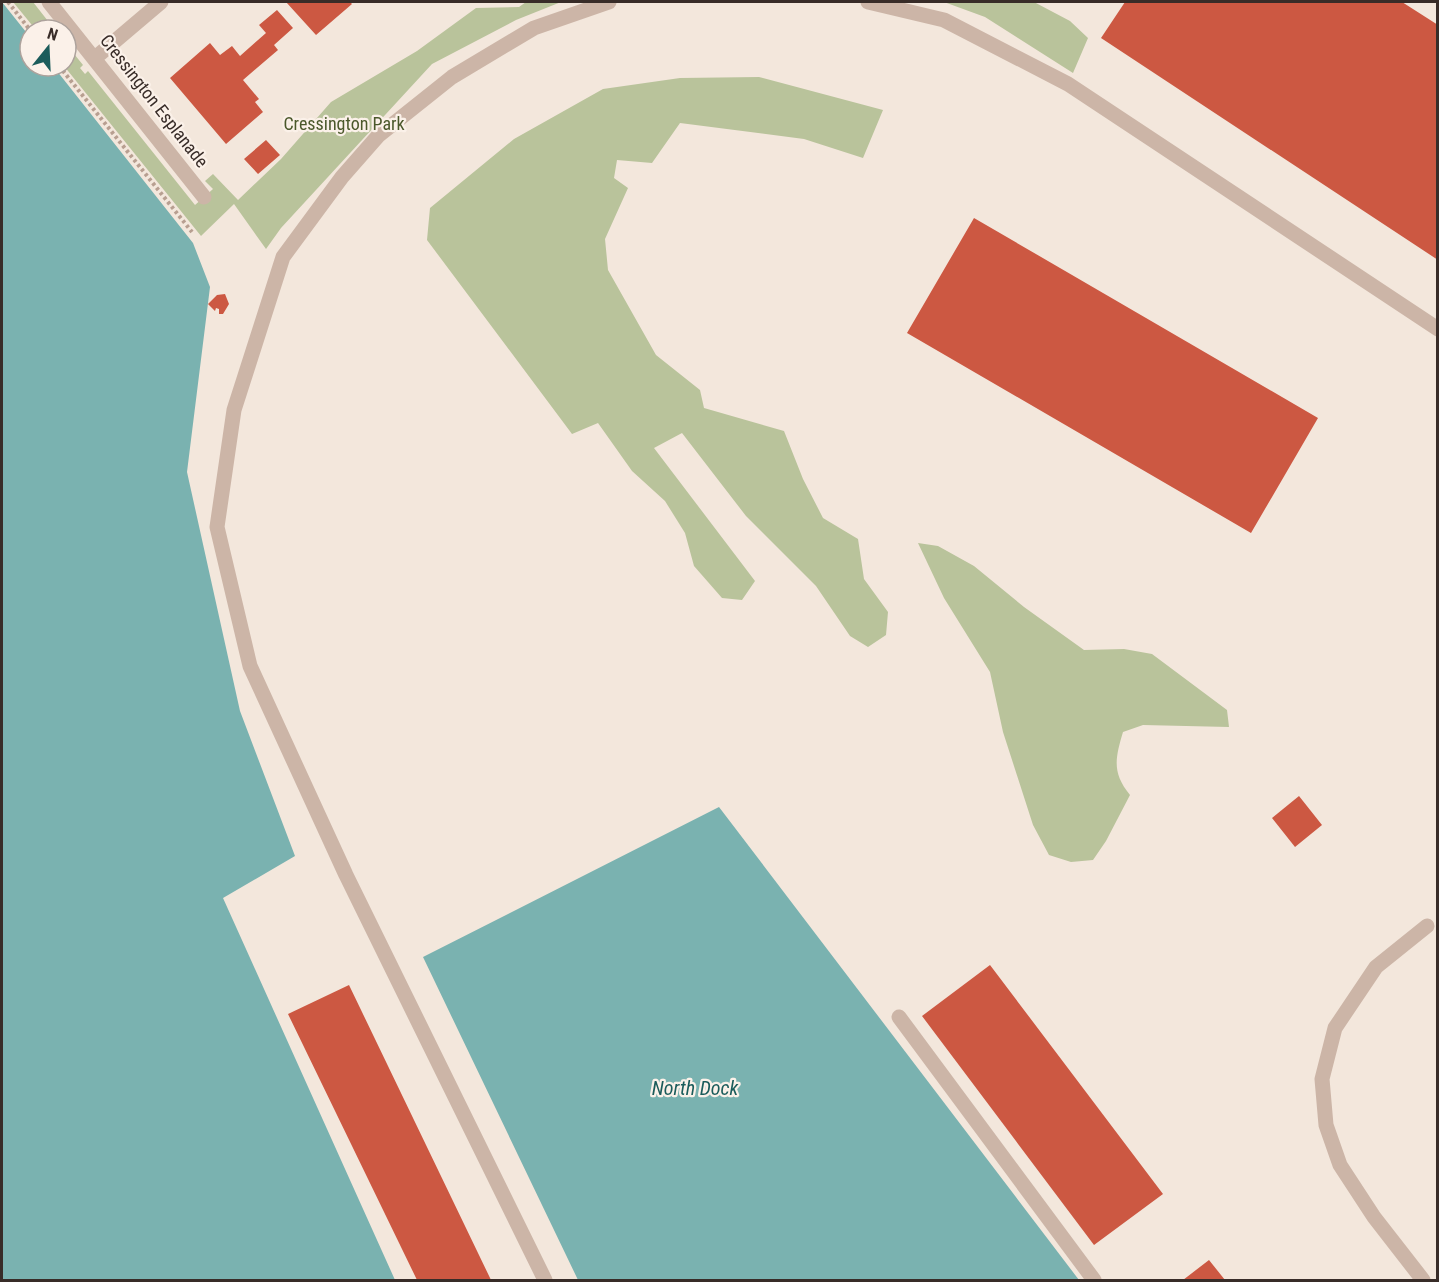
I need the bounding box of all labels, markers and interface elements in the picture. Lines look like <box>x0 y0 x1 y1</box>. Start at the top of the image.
north arrow <box>18 18 78 78</box>
text: N <box>45 24 60 45</box>
street label: Cressington Esplanade <box>96 30 213 171</box>
park label: Cressington Park <box>283 113 405 134</box>
water label: North Dock <box>652 1076 739 1100</box>

